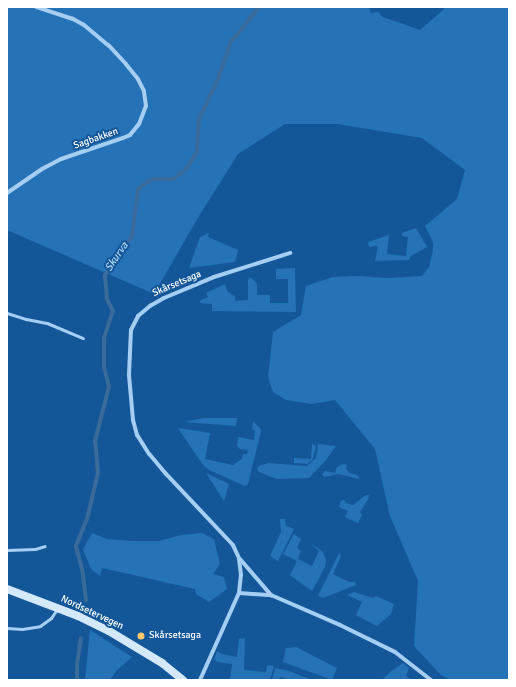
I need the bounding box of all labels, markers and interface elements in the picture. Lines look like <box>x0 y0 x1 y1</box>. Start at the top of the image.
street label: Sagbakken <box>72 126 120 152</box>
water label: Skurva <box>102 240 132 274</box>
street label: Skårsetsaga <box>151 268 203 300</box>
street label: Nordsetervegen <box>59 593 125 633</box>
place label: Skårsetsaga <box>149 630 201 642</box>
marker: Skårsetsaga <box>136 631 146 641</box>

